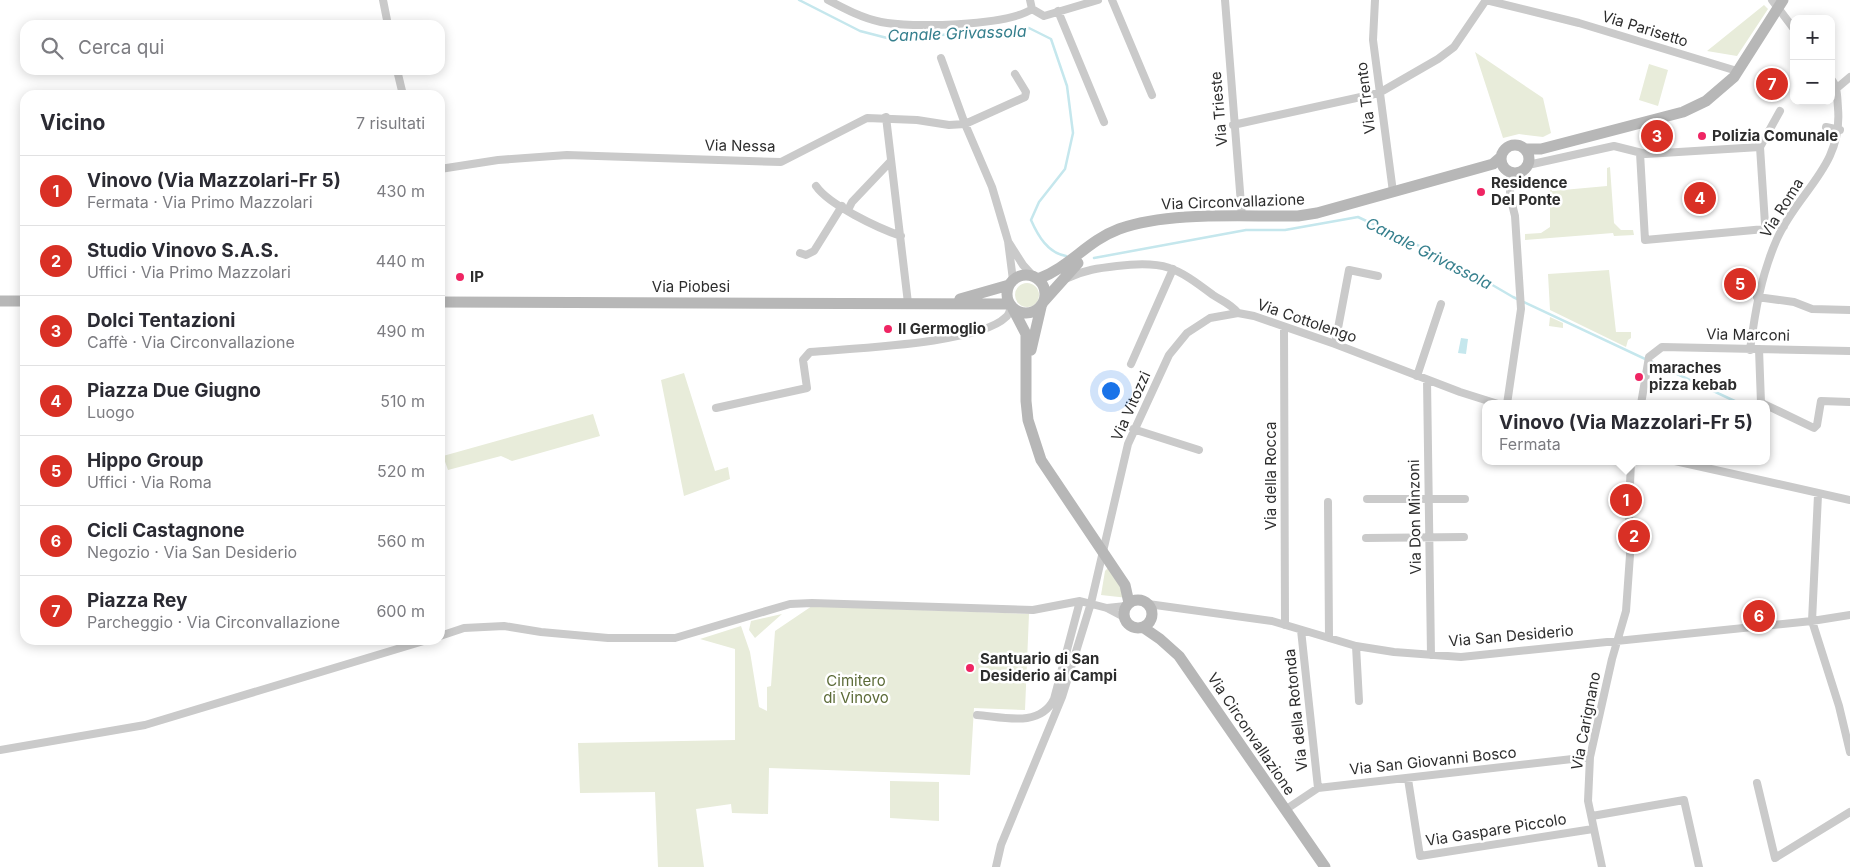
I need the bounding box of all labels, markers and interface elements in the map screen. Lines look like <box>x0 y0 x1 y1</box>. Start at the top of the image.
street label: Via Parisetto <box>1600 6 1691 51</box>
map controls <box>1790 15 1835 105</box>
button: + <box>1790 15 1835 60</box>
search box <box>20 20 445 75</box>
water label: Canale Grivassola <box>887 21 1027 45</box>
icon: search <box>38 34 66 62</box>
text: Cerca qui <box>78 36 164 59</box>
button: − <box>1790 60 1835 105</box>
street label: Via Trento <box>1352 61 1379 135</box>
pin: 7 <box>1756 65 1788 103</box>
street label: Via Trieste <box>1206 71 1231 147</box>
text: Vicino <box>40 110 105 135</box>
text: 7 risultati <box>356 113 425 133</box>
pin: 3 <box>1641 117 1673 155</box>
place label: Polizia Comunale <box>1712 126 1838 145</box>
marker: Polizia Comunale <box>1696 130 1708 142</box>
street label: Via Nessa <box>704 135 776 156</box>
text: Vinovo (Via Mazzolari-Fr 5) <box>87 169 341 192</box>
place label: Residence Del Ponte <box>1491 173 1568 209</box>
street label: Via Roma <box>1756 174 1807 241</box>
pin: 4 <box>1684 179 1716 217</box>
text: 1 <box>53 181 59 201</box>
text: 430 m <box>376 181 425 201</box>
marker: Residence Del Ponte <box>1475 186 1487 198</box>
street label: Via Circonvallazione <box>1161 189 1305 214</box>
text: Fermata · Via Primo Mazzolari <box>87 192 313 212</box>
water label: Canale Grivassola <box>1362 213 1496 294</box>
text: Studio Vinovo S.A.S. <box>87 239 279 262</box>
text: 2 <box>51 251 61 271</box>
text: 440 m <box>376 251 425 271</box>
text: Uffici · Via Primo Mazzolari <box>87 262 291 282</box>
pin: 5 <box>1724 265 1756 303</box>
place label: IP <box>470 267 484 286</box>
marker: IP <box>454 271 466 283</box>
street label: Via Piobesi <box>652 277 730 296</box>
street label: Via Cottolengo <box>1255 295 1360 346</box>
text: Dolci Tentazioni <box>87 309 235 332</box>
place label: Il Germoglio <box>898 319 986 338</box>
text: 3 <box>51 321 61 341</box>
text: 490 m <box>376 321 425 341</box>
marker: Il Germoglio <box>882 323 894 335</box>
street label: Via Marconi <box>1706 324 1790 345</box>
text: Caffè · Via Circonvallazione <box>87 332 295 352</box>
place label: maraches pizza kebab <box>1649 358 1737 394</box>
street label: Via Vitozzi <box>1107 368 1154 444</box>
marker: maraches pizza kebab <box>1633 371 1645 383</box>
your location <box>1098 378 1124 404</box>
text: Piazza Due Giugno <box>87 379 261 402</box>
text: 4 <box>51 391 61 411</box>
text: 510 m <box>380 391 425 411</box>
popup <box>1482 400 1770 465</box>
text: Luogo <box>87 402 135 422</box>
text: Vinovo (Via Mazzolari-Fr 5) <box>1499 411 1753 434</box>
street label: Via della Rocca <box>1261 422 1280 530</box>
text: Fermata <box>1499 434 1561 454</box>
text: Hippo Group <box>87 449 203 472</box>
street label: Via Don Minzoni <box>1404 459 1425 575</box>
text: 5 <box>51 461 61 481</box>
text: 520 m <box>377 461 425 481</box>
text: Uffici · Via Roma <box>87 472 212 492</box>
pin: 1 <box>1610 481 1642 519</box>
pin: 2 <box>1618 517 1650 555</box>
text: Cicli Castagnone <box>87 519 245 542</box>
text: 6 <box>51 531 61 551</box>
text: 560 m <box>377 531 425 551</box>
text: Negozio · Via San Desiderio <box>87 542 297 562</box>
text: Piazza Rey <box>87 589 187 612</box>
pin: 6 <box>1743 597 1775 635</box>
text: 7 <box>51 601 61 621</box>
text: 600 m <box>376 601 425 621</box>
text: Parcheggio · Via Circonvallazione <box>87 612 340 632</box>
street label: Via San Desiderio <box>1448 621 1574 650</box>
street label: Via della Rotonda <box>1280 648 1311 772</box>
place label: Santuario di San Desiderio ai Campi <box>980 649 1117 685</box>
marker: Santuario di San Desiderio ai Campi <box>964 662 976 674</box>
street label: Via Circonvallazione <box>1203 669 1299 799</box>
street label: Via Carignano <box>1567 670 1604 772</box>
park label: Cimitero di Vinovo <box>823 671 889 707</box>
street label: Via San Giovanni Bosco <box>1348 742 1517 779</box>
street label: Via Gaspare Piccolo <box>1424 809 1568 850</box>

